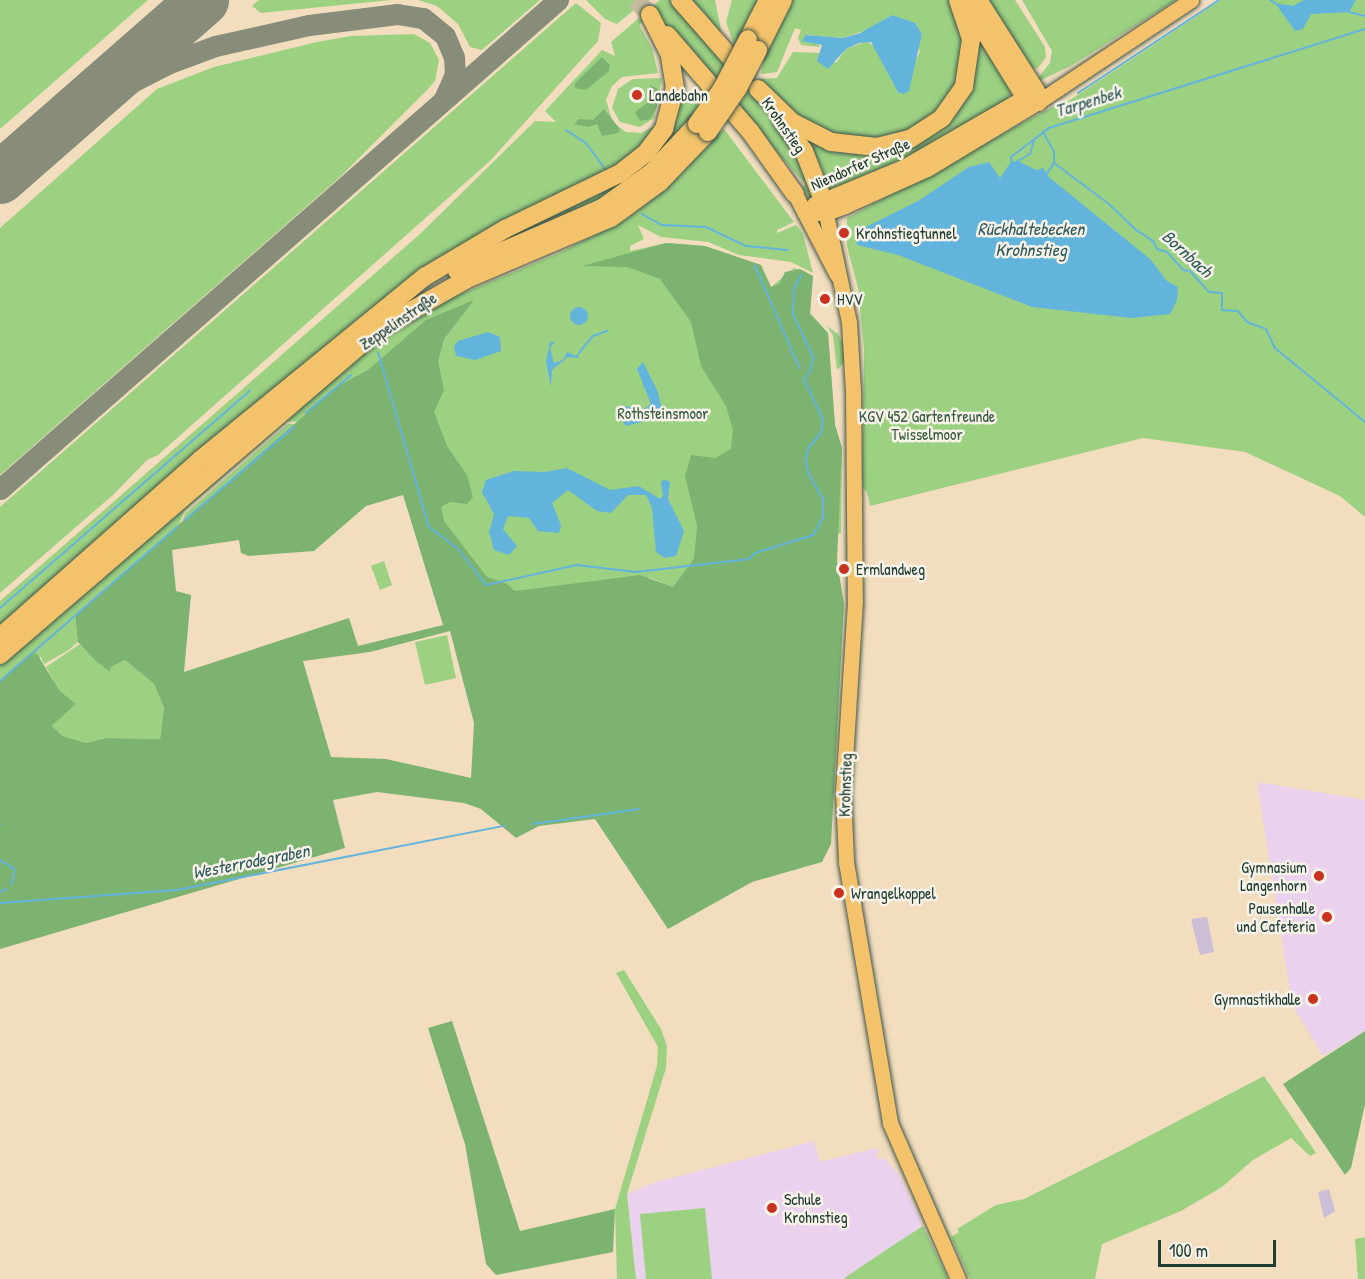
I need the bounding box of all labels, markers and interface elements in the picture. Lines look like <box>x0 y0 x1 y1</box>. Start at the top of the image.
water label: Tarpenbek <box>1053 82 1123 122</box>
place label: Landebahn <box>649 85 708 105</box>
marker: Landebahn <box>630 88 644 102</box>
street label: Krohnstieg <box>758 93 810 157</box>
street label: Niendorfer Straße <box>807 134 913 194</box>
water label: Rückhaltebecken Krohnstieg <box>978 219 1084 262</box>
place label: Krohnstiegtunnel <box>856 223 957 243</box>
marker: Krohnstiegtunnel <box>837 226 851 240</box>
water label: Bornbach <box>1157 226 1217 282</box>
street label: Zeppelinstraße <box>356 288 440 354</box>
place label: HVV <box>837 289 862 309</box>
marker: HVV <box>818 292 832 306</box>
park label: Rothsteinsmoor <box>618 403 708 423</box>
park label: KGV 452 Gartenfreunde Twisselmoor <box>859 406 995 444</box>
place label: Ermlandweg <box>856 559 925 579</box>
marker: Ermlandweg <box>837 562 851 576</box>
street label: Krohnstieg <box>834 753 856 817</box>
water label: Westerrodegraben <box>191 840 311 884</box>
place label: Gymnasium Langenhorn <box>1240 857 1307 895</box>
marker: Gymnasium Langenhorn <box>1312 869 1326 883</box>
place label: Wrangelkoppel <box>851 883 936 903</box>
marker: Wrangelkoppel <box>832 886 846 900</box>
place label: Pausenhalle und Cafeteria <box>1236 898 1315 936</box>
marker: Pausenhalle und Cafeteria <box>1320 910 1334 924</box>
place label: Gymnastikhalle <box>1214 989 1301 1009</box>
marker: Gymnastikhalle <box>1306 992 1320 1006</box>
place label: Schule Krohnstieg <box>784 1189 848 1227</box>
marker: Schule Krohnstieg <box>765 1201 779 1215</box>
scale bar <box>1161 1228 1280 1266</box>
text: 100 m <box>1169 1238 1208 1263</box>

